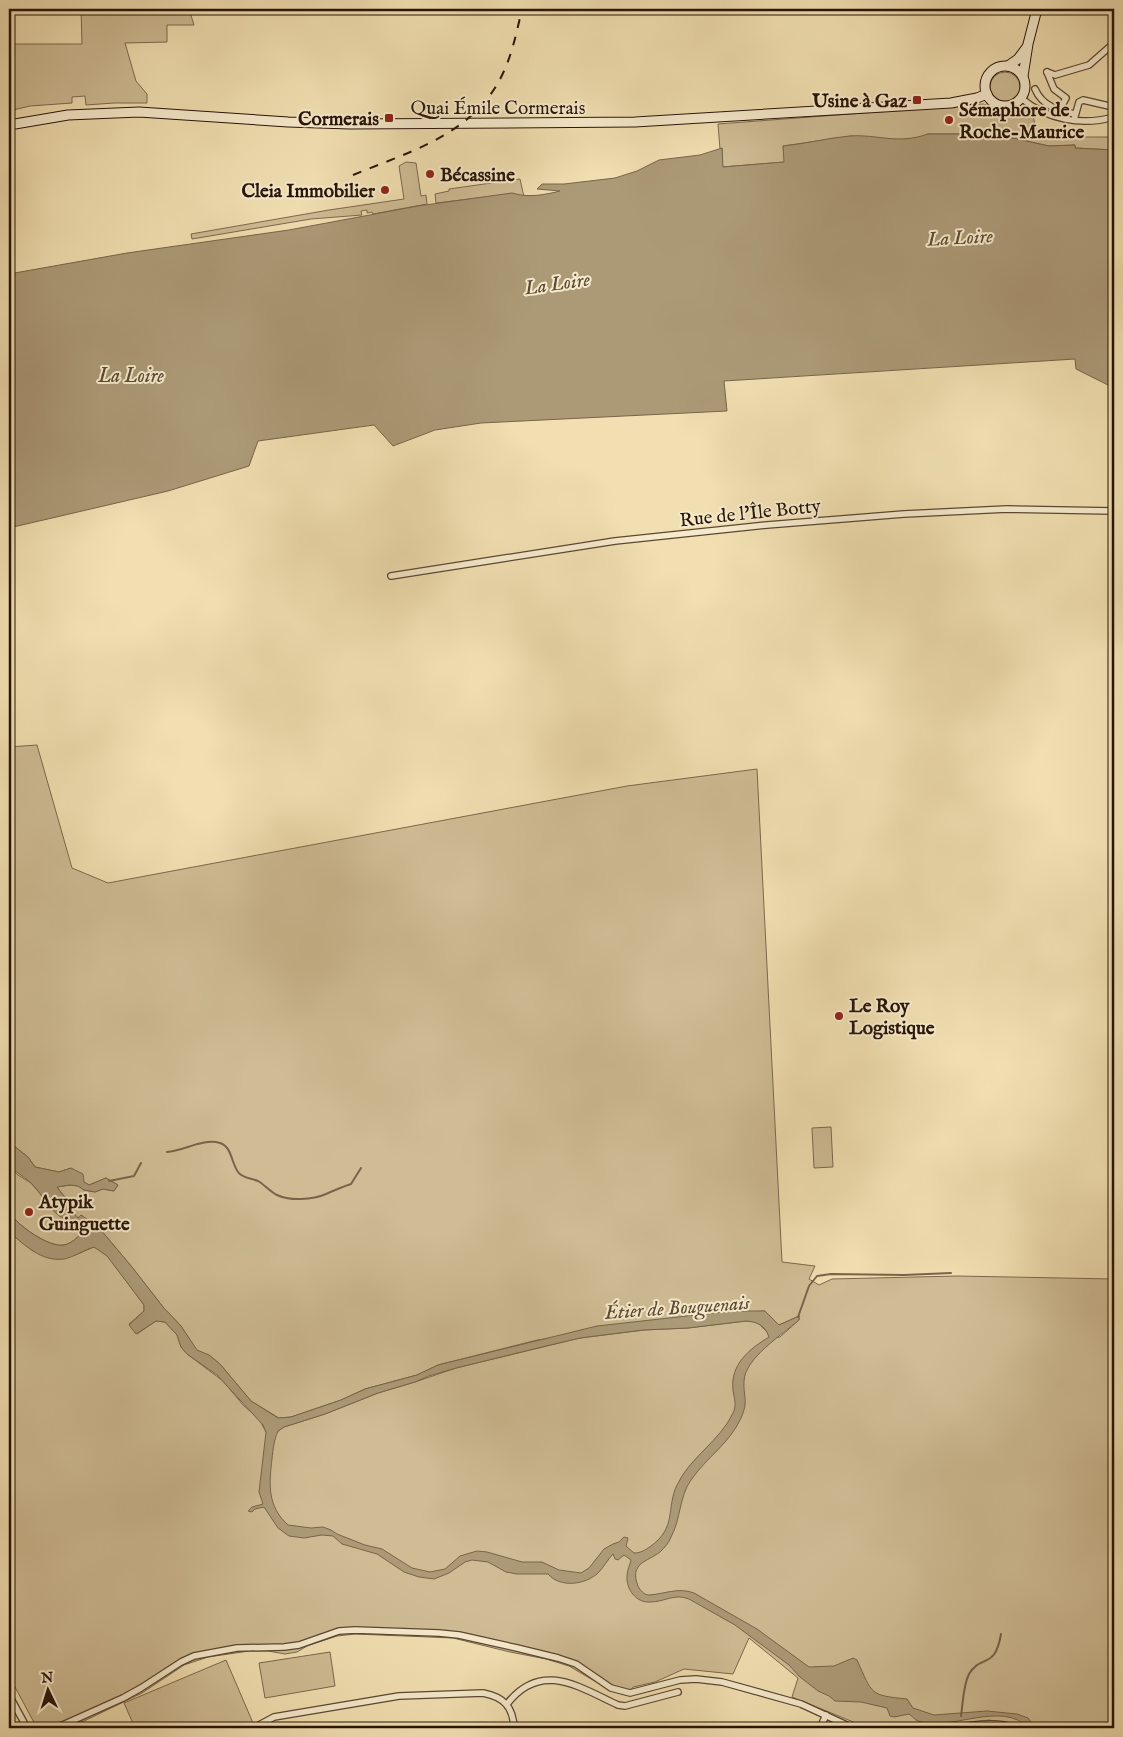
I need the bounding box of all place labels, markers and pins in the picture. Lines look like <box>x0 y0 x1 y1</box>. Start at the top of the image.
place label: Usine à Gaz <box>811 90 907 114</box>
marker: Usine à Gaz <box>911 94 923 106</box>
place label: Sémaphore de Roche-Maurice <box>959 99 1084 145</box>
place label: Cormerais <box>298 108 379 132</box>
marker: Cormerais <box>383 112 395 124</box>
marker: Sémaphore de Roche-Maurice <box>943 114 955 126</box>
place label: Bécassine <box>440 164 515 188</box>
marker: Bécassine <box>424 168 436 180</box>
place label: Cleia Immobilier <box>241 180 376 204</box>
marker: Cleia Immobilier <box>379 184 391 196</box>
place label: Le Roy Logistique <box>849 995 935 1041</box>
marker: Le Roy Logistique <box>833 1010 845 1022</box>
place label: Atypik Guinguette <box>38 1191 130 1237</box>
marker: Atypik Guinguette <box>23 1206 35 1218</box>

